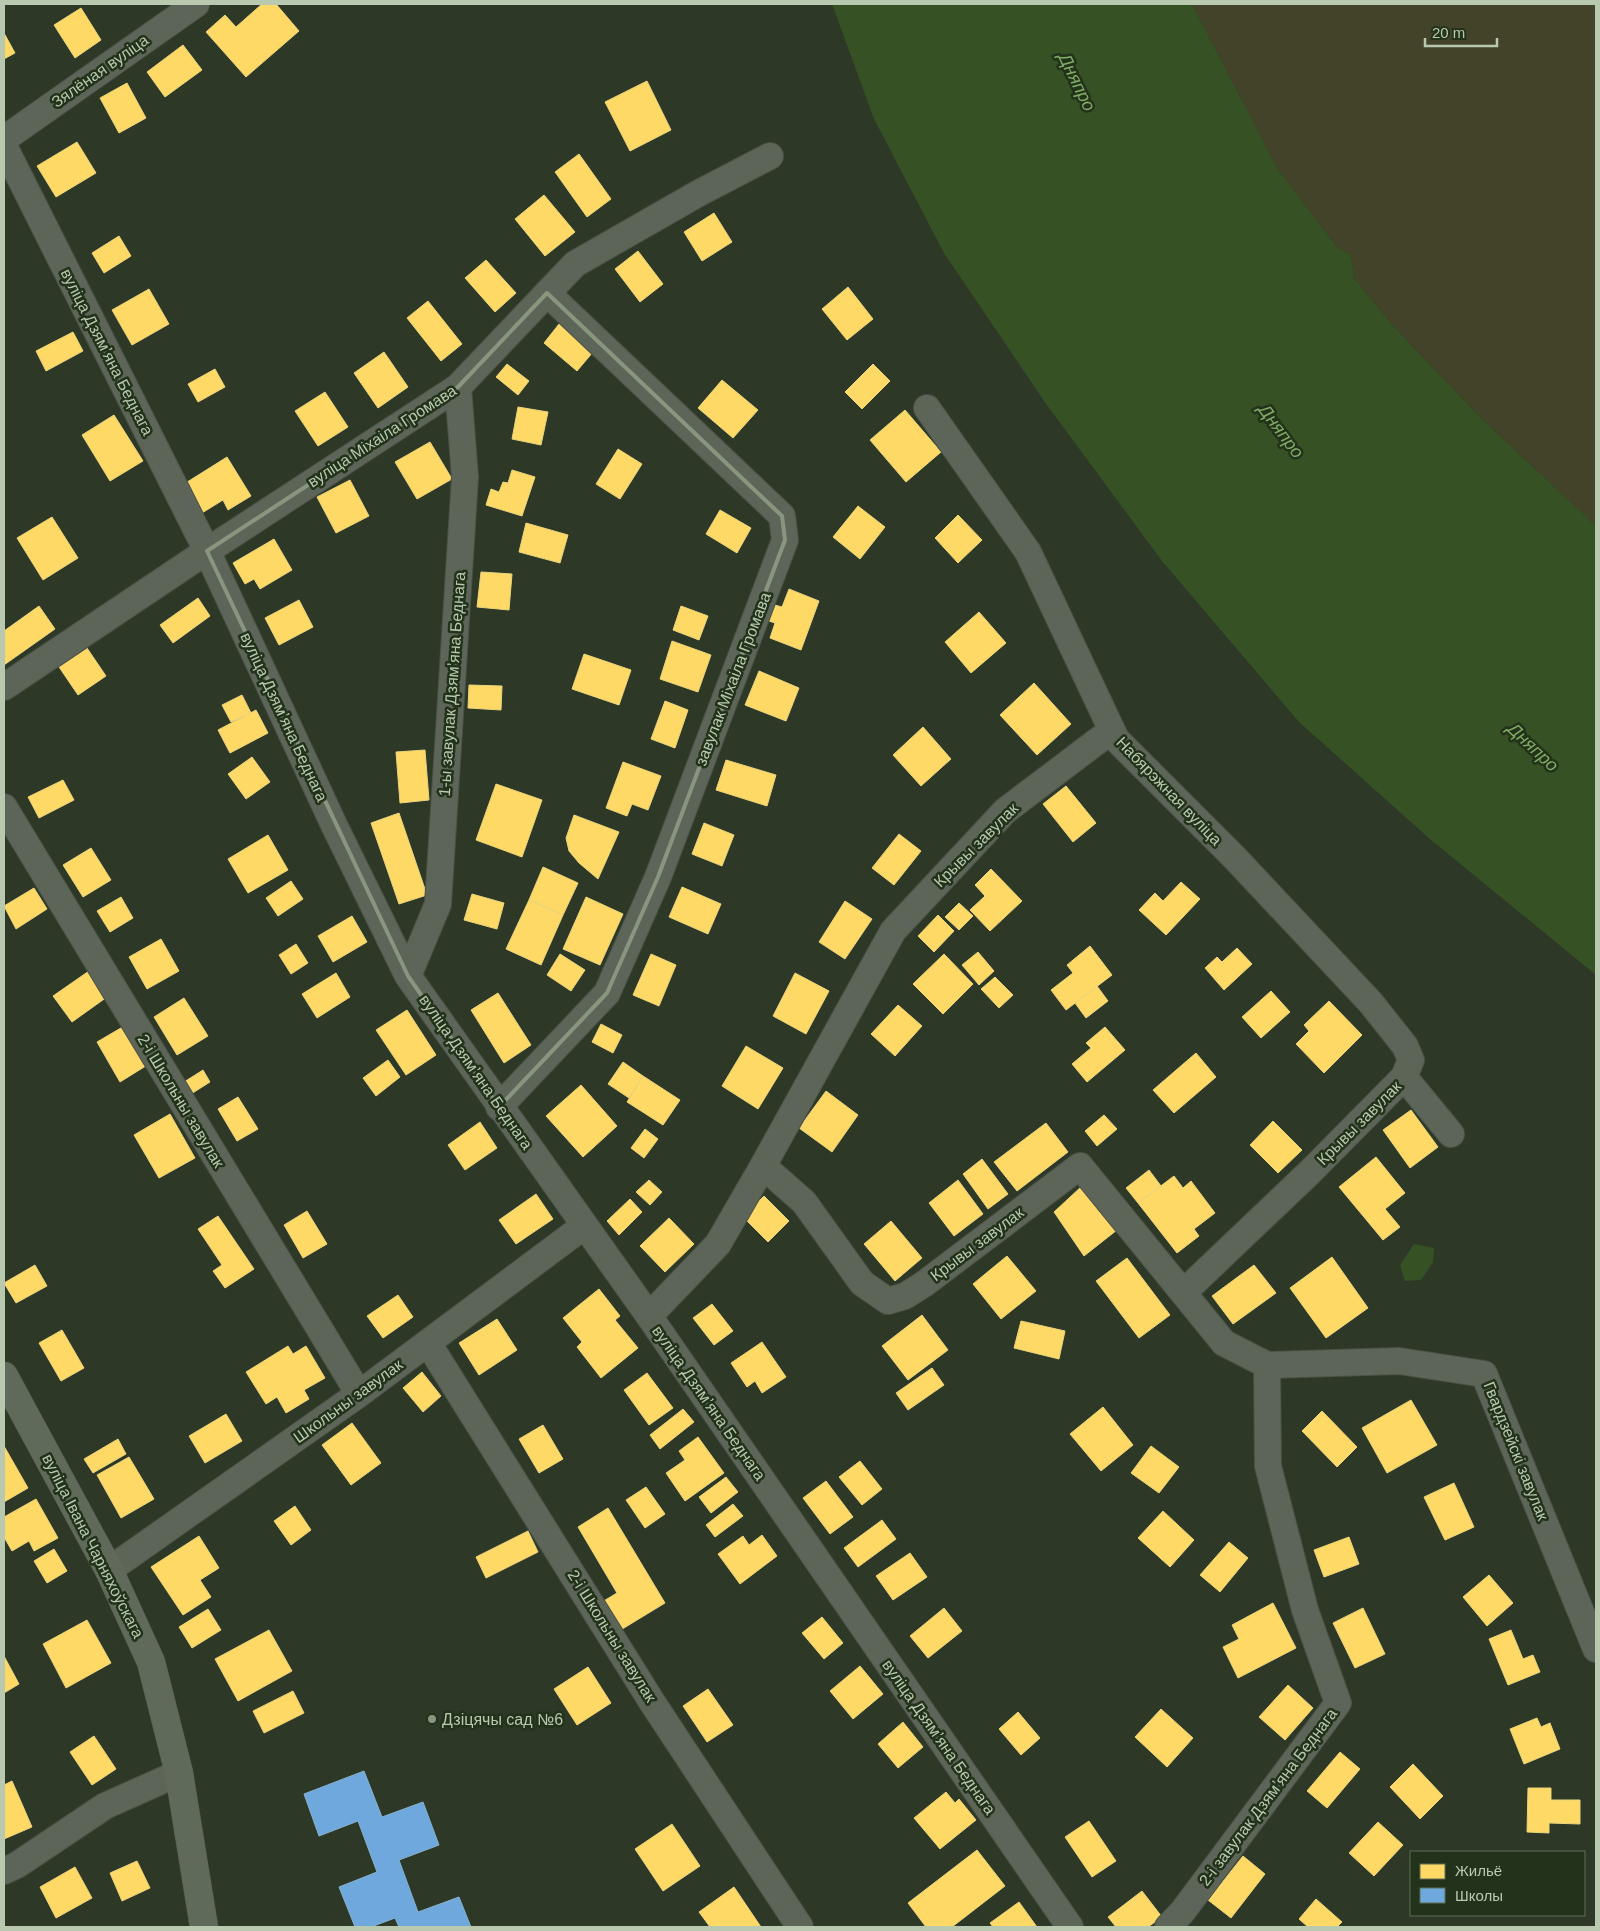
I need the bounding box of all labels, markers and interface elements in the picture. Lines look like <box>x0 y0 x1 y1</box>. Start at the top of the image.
scale bar <box>1425 15 1498 47</box>
text: 20 m <box>1432 24 1465 41</box>
street label: Зялёная вуліца <box>48 31 152 111</box>
water label: Дняпро <box>1054 48 1100 114</box>
street label: вуліца Дзямʼяна Беднага <box>58 266 156 438</box>
street label: вуліца Міхаіла Громава <box>305 382 460 490</box>
water label: Дняпро <box>1253 399 1308 462</box>
street label: 1-ы завулак Дзямʼяна Беднага <box>436 571 468 797</box>
street label: завулак Міхаіла Громава <box>692 590 774 768</box>
street label: вуліца Дзямʼяна Беднага <box>237 630 331 804</box>
water label: Дняпро <box>1502 717 1563 775</box>
street label: Набярэжная вуліца <box>1113 734 1225 849</box>
street label: Крывы завулак <box>931 799 1022 890</box>
street label: вуліца Дзямʼяна Беднага <box>416 992 536 1153</box>
street label: 2-і Школьны завулак <box>134 1031 228 1172</box>
street label: Крывы завулак <box>1314 1077 1405 1168</box>
street label: Крывы завулак <box>927 1203 1027 1284</box>
street label: вуліца Дзямʼяна Беднага <box>649 1323 769 1484</box>
street label: Школьны завулак <box>290 1355 406 1446</box>
street label: Гвардзейскі завулак <box>1480 1379 1552 1524</box>
street label: вуліца Івана Чарняхоўскага <box>39 1451 147 1641</box>
street label: 2-і Школьны завулак <box>564 1567 660 1706</box>
street label: вуліца Дзямʼяна Беднага <box>879 1657 999 1818</box>
street label: 2-і завулак Дзямʼяна Беднага <box>1196 1705 1340 1889</box>
place label: Дзіцячы сад №6 <box>442 1711 563 1728</box>
marker: Дзіцячы сад №6 <box>426 1713 438 1725</box>
legend <box>1410 1851 1585 1916</box>
text: Жильё <box>1455 1862 1502 1879</box>
text: Школы <box>1455 1887 1503 1904</box>

